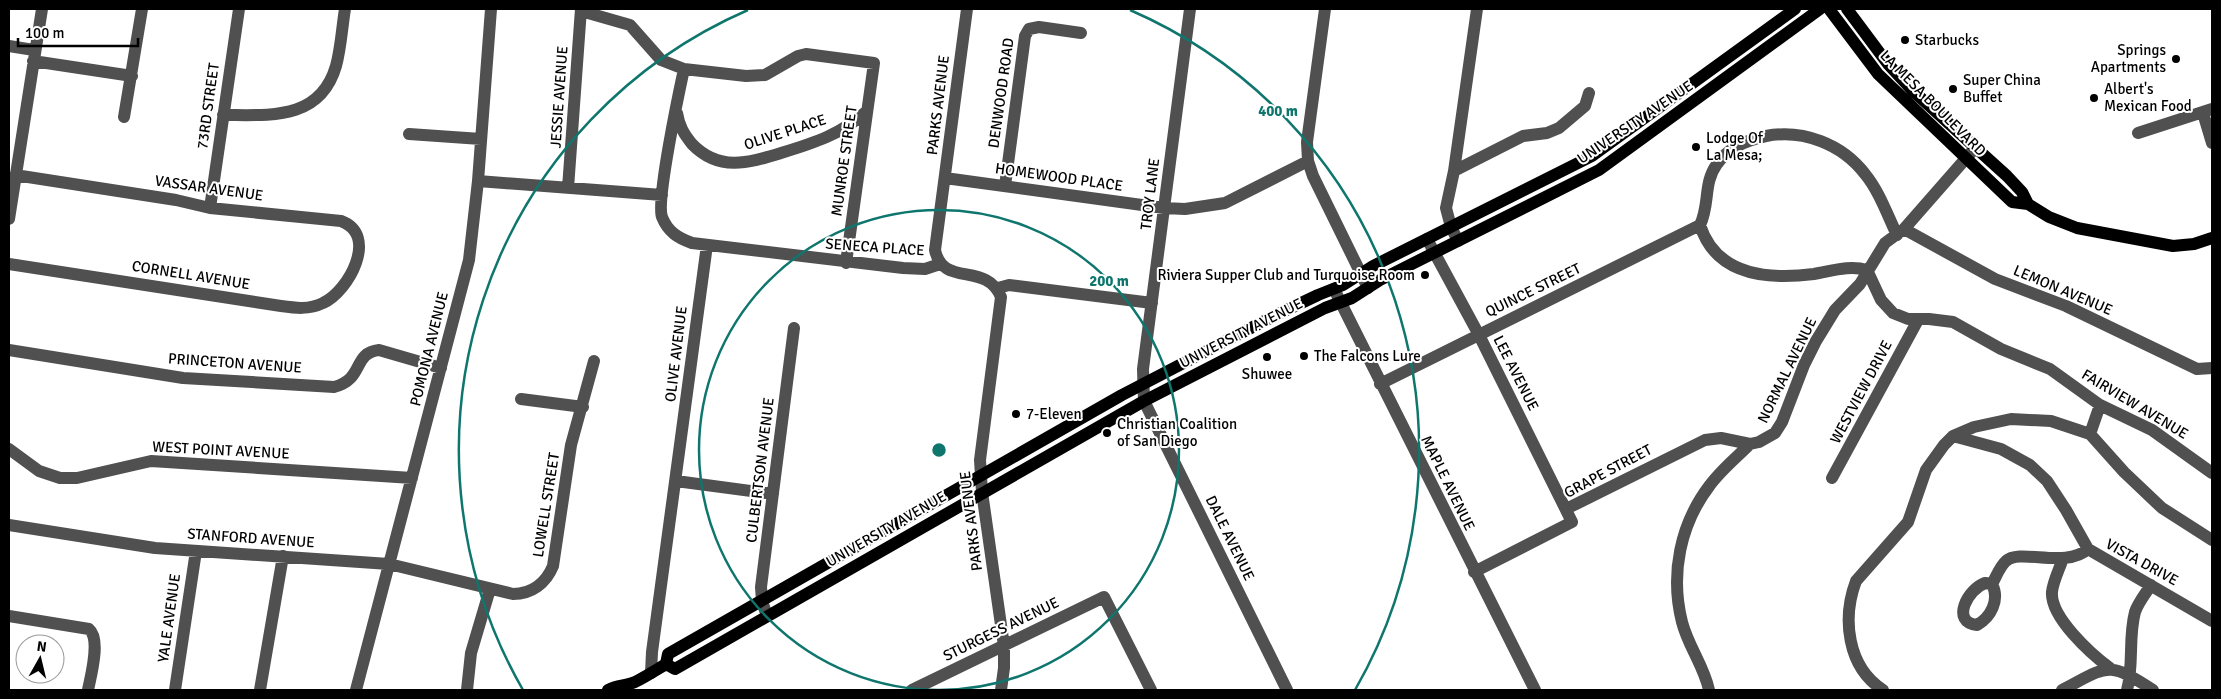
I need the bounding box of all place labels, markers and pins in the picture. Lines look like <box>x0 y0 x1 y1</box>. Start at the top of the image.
place label: Starbucks <box>1915 31 1979 49</box>
marker: Starbucks <box>1899 34 1911 46</box>
place label: Springs Apartments <box>2091 41 2166 76</box>
marker: Springs Apartments <box>2170 53 2182 65</box>
place label: Super China Buffet <box>1963 71 2041 106</box>
place label: Albert's Mexican Food <box>2104 80 2192 115</box>
marker: Super China Buffet <box>1947 83 1959 95</box>
marker: Albert's Mexican Food <box>2088 92 2100 104</box>
place label: Lodge Of La Mesa; <box>1706 129 1764 164</box>
marker: Lodge Of La Mesa; <box>1690 141 1702 153</box>
place label: Riviera Supper Club and Turquoise Room <box>1158 266 1415 284</box>
marker: Riviera Supper Club and Turquoise Room <box>1419 269 1431 281</box>
place label: The Falcons Lure <box>1314 347 1421 365</box>
marker: The Falcons Lure <box>1298 350 1310 362</box>
marker: Shuwee <box>1261 351 1273 363</box>
place label: Shuwee <box>1242 365 1292 383</box>
place label: 7-Eleven <box>1026 405 1082 423</box>
marker: 7-Eleven <box>1010 408 1022 420</box>
place label: Christian Coalition of San Diego <box>1117 415 1237 450</box>
marker: Christian Coalition of San Diego <box>1101 427 1113 439</box>
centre of rings <box>930 441 948 459</box>

